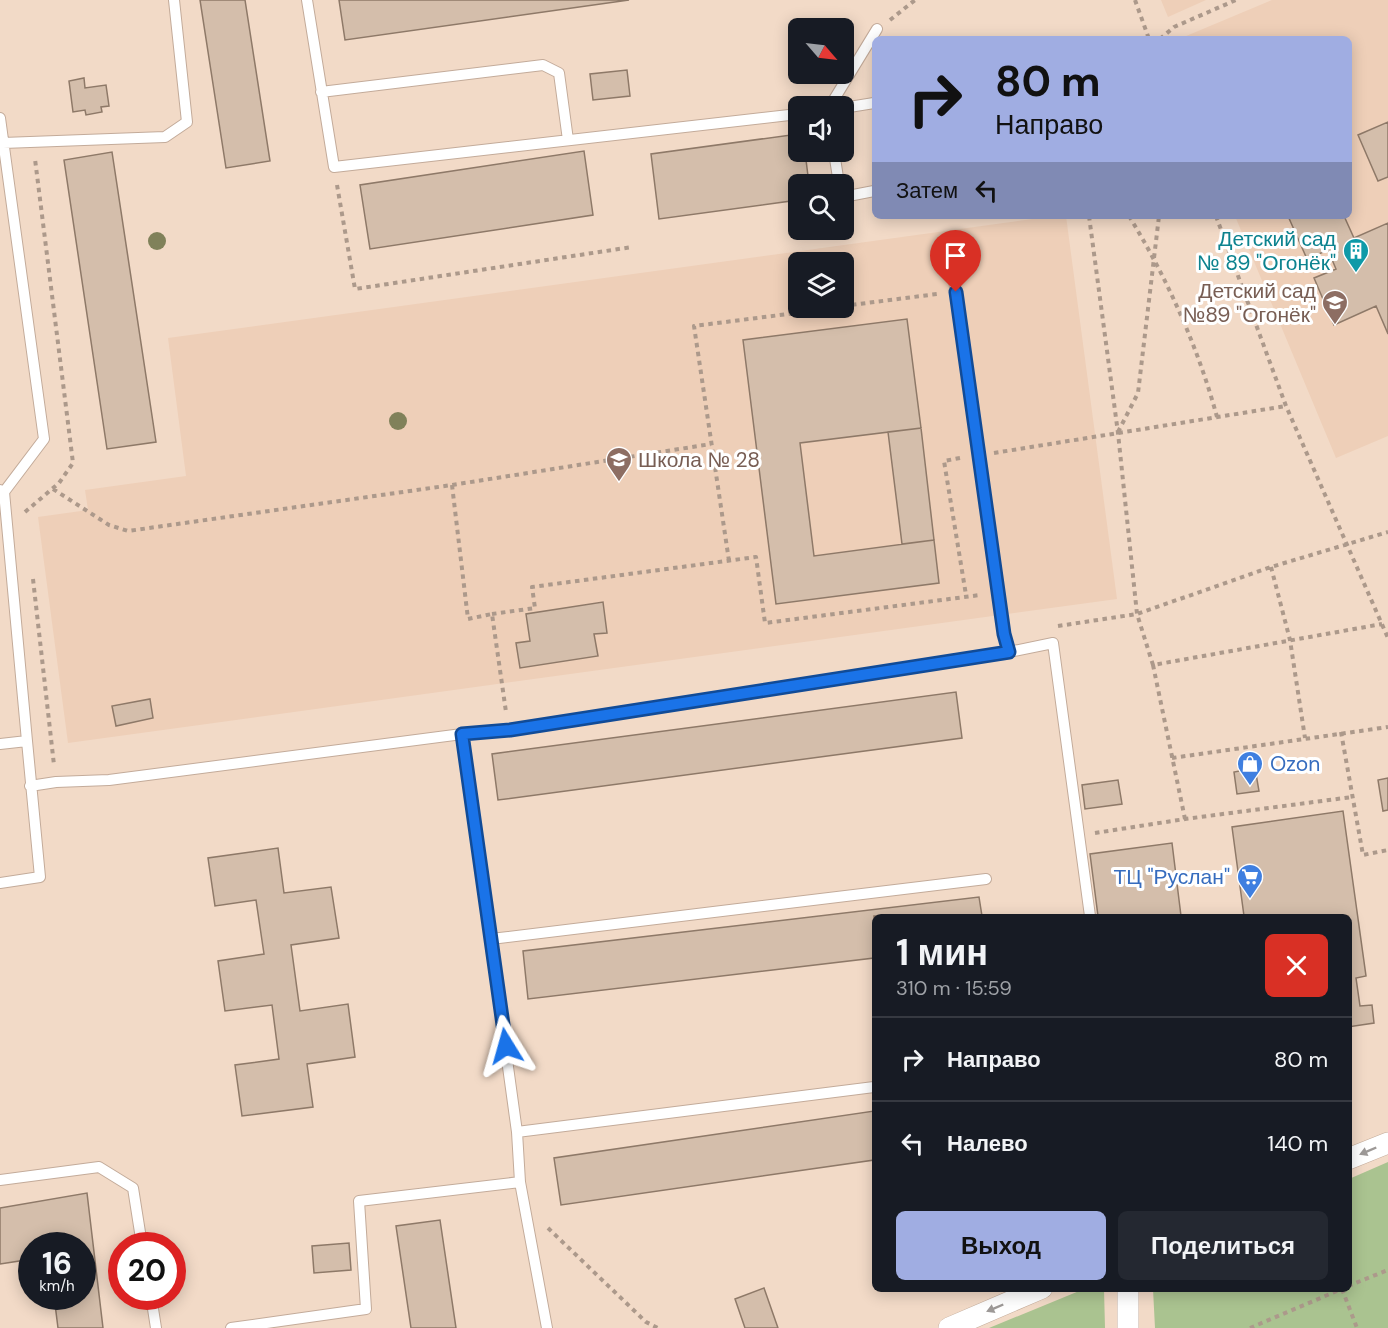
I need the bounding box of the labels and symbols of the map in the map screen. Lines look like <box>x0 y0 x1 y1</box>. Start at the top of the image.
north arrow <box>788 18 854 84</box>
place label: Детский сад № 89 "Огонёк" <box>1197 225 1336 277</box>
pin <box>930 230 981 292</box>
building icon: Детский сад № 89 "Огонёк" <box>1341 236 1371 274</box>
place label: Детский сад №89 "Огонёк" <box>1183 277 1316 329</box>
school or university icon: Детский сад №89 "Огонёк" <box>1320 288 1350 326</box>
school or university icon: Школа № 28 <box>604 445 634 483</box>
place label: Школа № 28 <box>638 446 760 474</box>
shop icon: Ozon <box>1235 749 1265 787</box>
place label: Ozon <box>1270 750 1320 778</box>
supermarket icon: ТЦ "Руслан" <box>1235 862 1265 900</box>
place label: ТЦ "Руслан" <box>1114 863 1230 891</box>
position arrow <box>474 1014 538 1078</box>
one-way arrow <box>1359 1146 1377 1156</box>
speed limit sign: 20 <box>108 1232 186 1310</box>
one-way arrow <box>986 1303 1004 1313</box>

